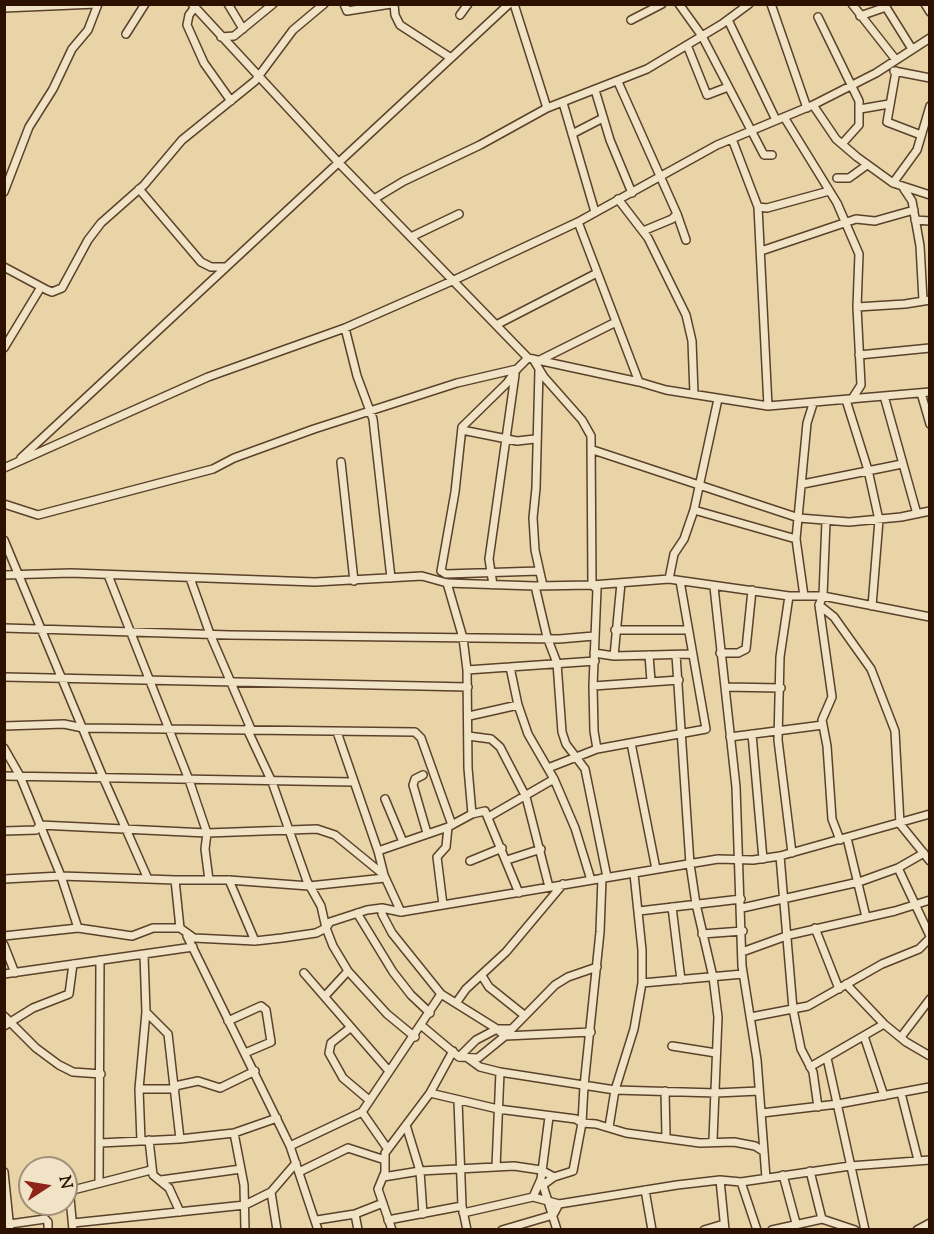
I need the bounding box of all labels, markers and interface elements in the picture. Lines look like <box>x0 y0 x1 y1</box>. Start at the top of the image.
north arrow <box>18 1156 78 1216</box>
text: N <box>52 1174 77 1191</box>

